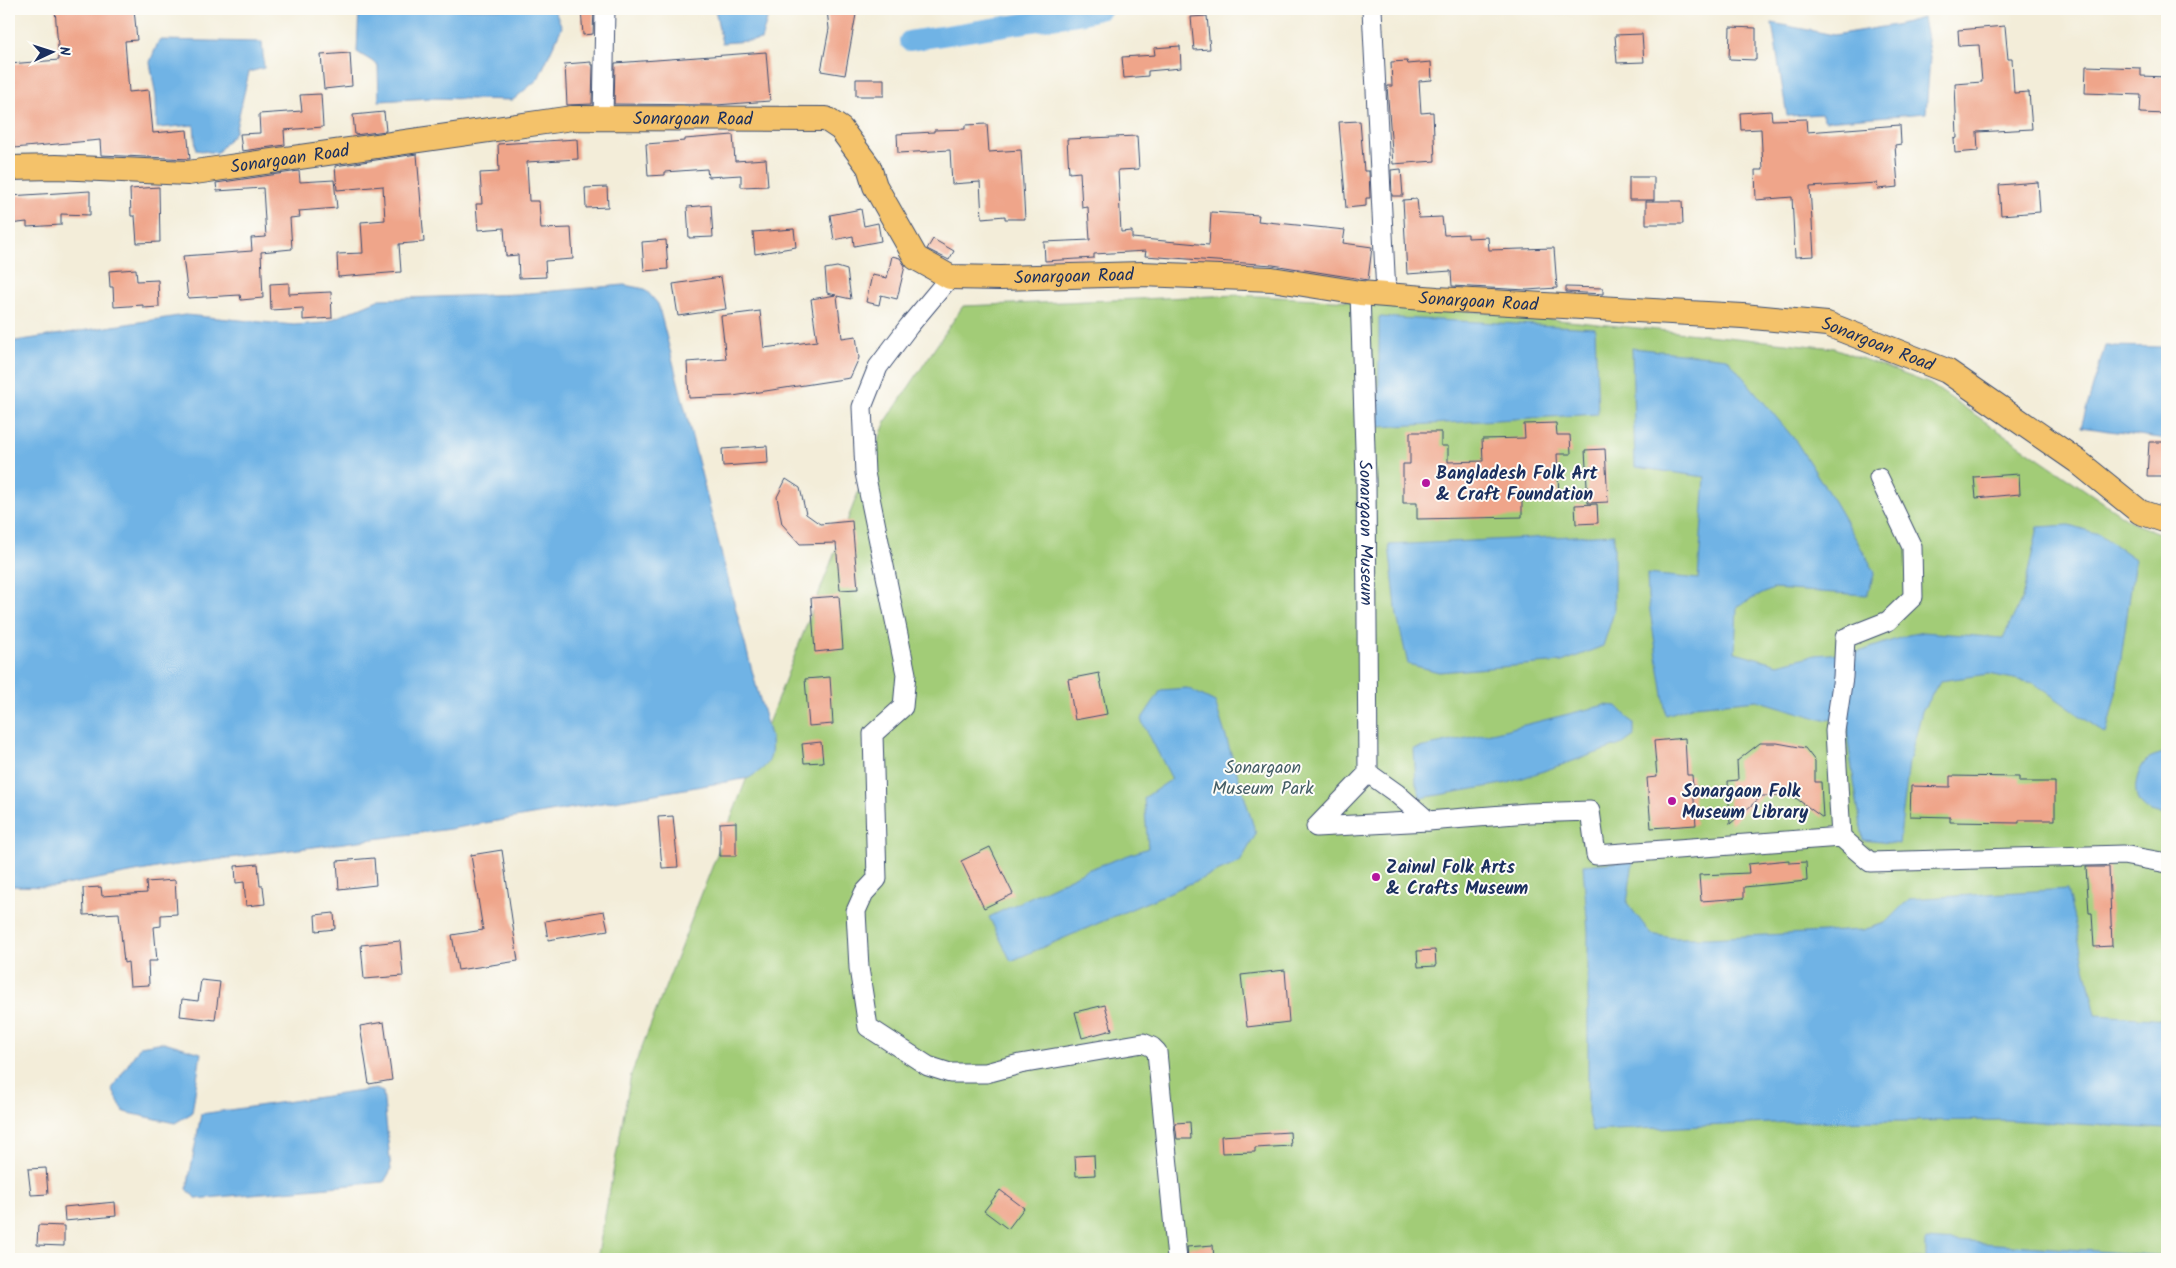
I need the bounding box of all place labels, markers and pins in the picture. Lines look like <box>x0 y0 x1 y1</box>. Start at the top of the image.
place label: Bangladesh Folk Art & Craft Foundation <box>1436 460 1598 510</box>
marker: Bangladesh Folk Art & Craft Foundation <box>1420 477 1432 489</box>
place label: Sonargaon Folk Museum Library <box>1682 778 1809 828</box>
marker: Sonargaon Folk Museum Library <box>1666 795 1678 807</box>
place label: Zainul Folk Arts & Crafts Museum <box>1386 854 1528 904</box>
marker: Zainul Folk Arts & Crafts Museum <box>1370 871 1382 883</box>

